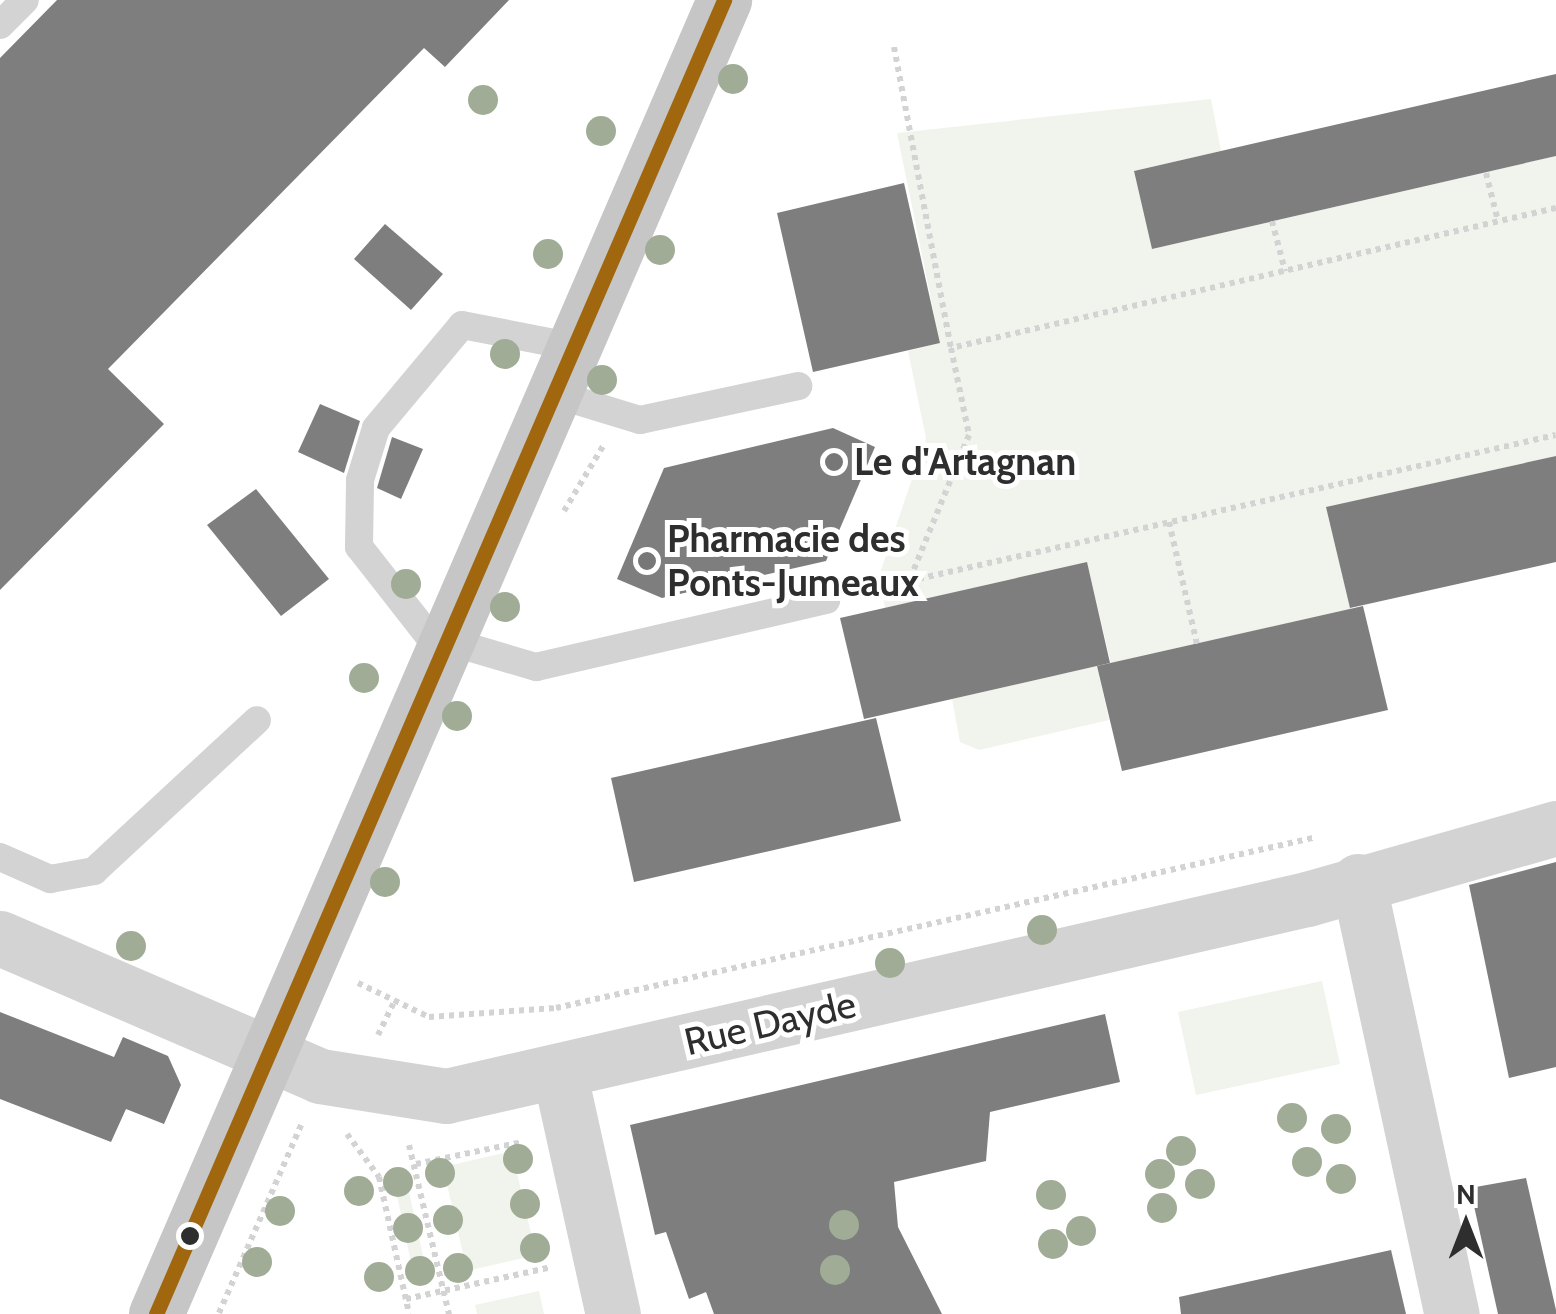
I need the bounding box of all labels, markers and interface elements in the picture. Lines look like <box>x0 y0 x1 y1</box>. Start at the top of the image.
place label: Le d'Artagnan <box>854 439 1076 485</box>
marker: Le d'Artagnan <box>823 451 845 473</box>
place label: Pharmacie des Ponts-Jumeaux <box>667 516 919 606</box>
marker: Pharmacie des Ponts-Jumeaux <box>636 550 658 572</box>
street label: Rue Dayde <box>680 981 860 1065</box>
north arrow <box>1416 1174 1516 1274</box>
text: N <box>1456 1177 1476 1211</box>
unlabelled marker <box>180 1226 200 1246</box>

